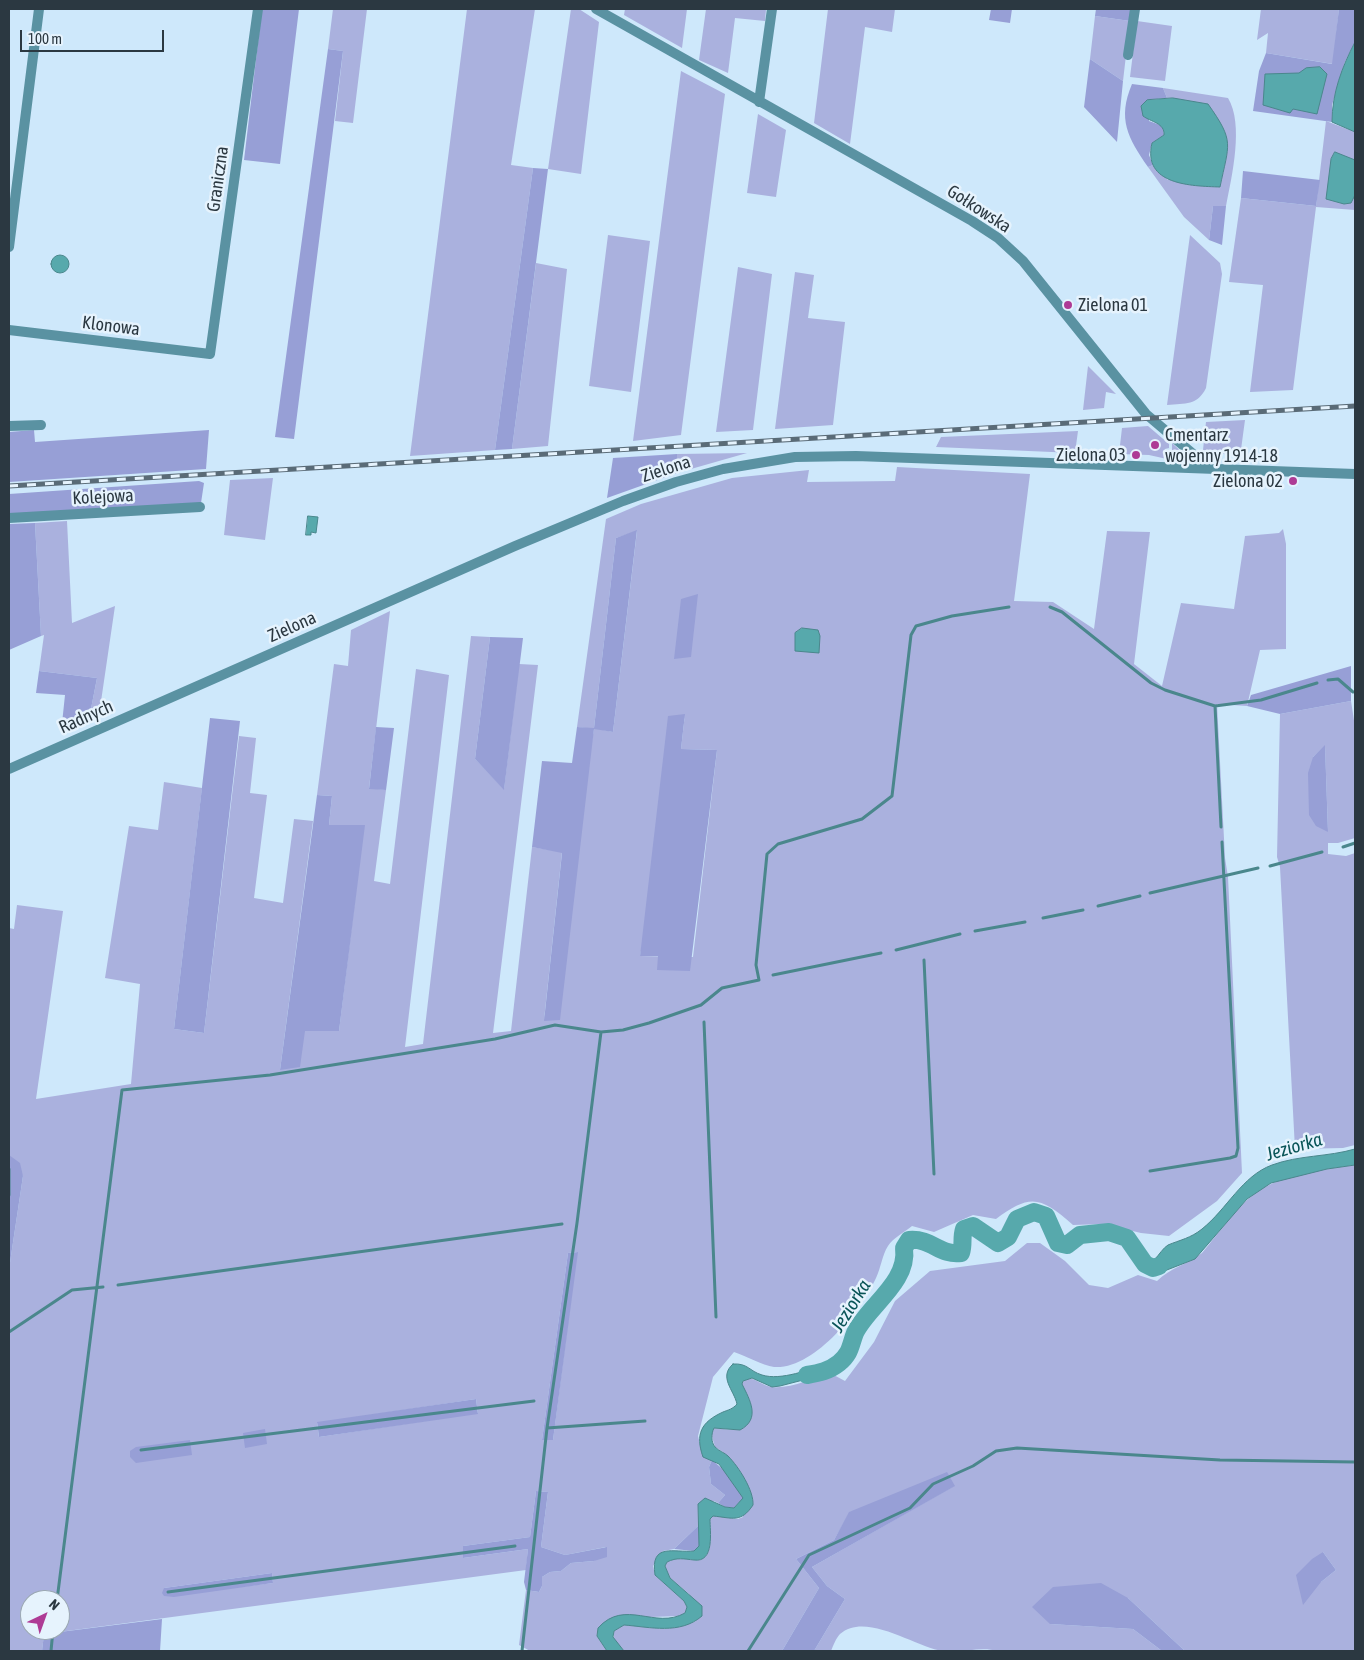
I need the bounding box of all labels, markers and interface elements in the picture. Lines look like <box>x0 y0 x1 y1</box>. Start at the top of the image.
scale bar <box>22 20 166 52</box>
text: 100 m <box>28 30 62 47</box>
street label: Graniczna <box>203 145 233 213</box>
street label: Gołkowska <box>943 180 1015 238</box>
place label: Zielona 01 <box>1078 294 1148 316</box>
marker: Zielona 01 <box>1062 299 1074 311</box>
street label: Klonowa <box>81 312 141 340</box>
place label: Cmentarz wojenny 1914-18 <box>1165 424 1278 466</box>
marker: Cmentarz wojenny 1914-18 <box>1149 439 1161 451</box>
place label: Zielona 03 <box>1056 444 1126 466</box>
marker: Zielona 03 <box>1130 449 1142 461</box>
street label: Zielona <box>639 451 693 487</box>
place label: Zielona 02 <box>1213 470 1283 492</box>
marker: Zielona 02 <box>1287 475 1299 487</box>
street label: Kolejowa <box>72 485 134 509</box>
street label: Zielona <box>265 607 319 647</box>
street label: Radnych <box>55 695 117 739</box>
water label: Jeziorka <box>1263 1128 1325 1166</box>
water label: Jeziorka <box>826 1276 876 1336</box>
north arrow <box>20 1590 70 1640</box>
text: N <box>46 1596 63 1613</box>

